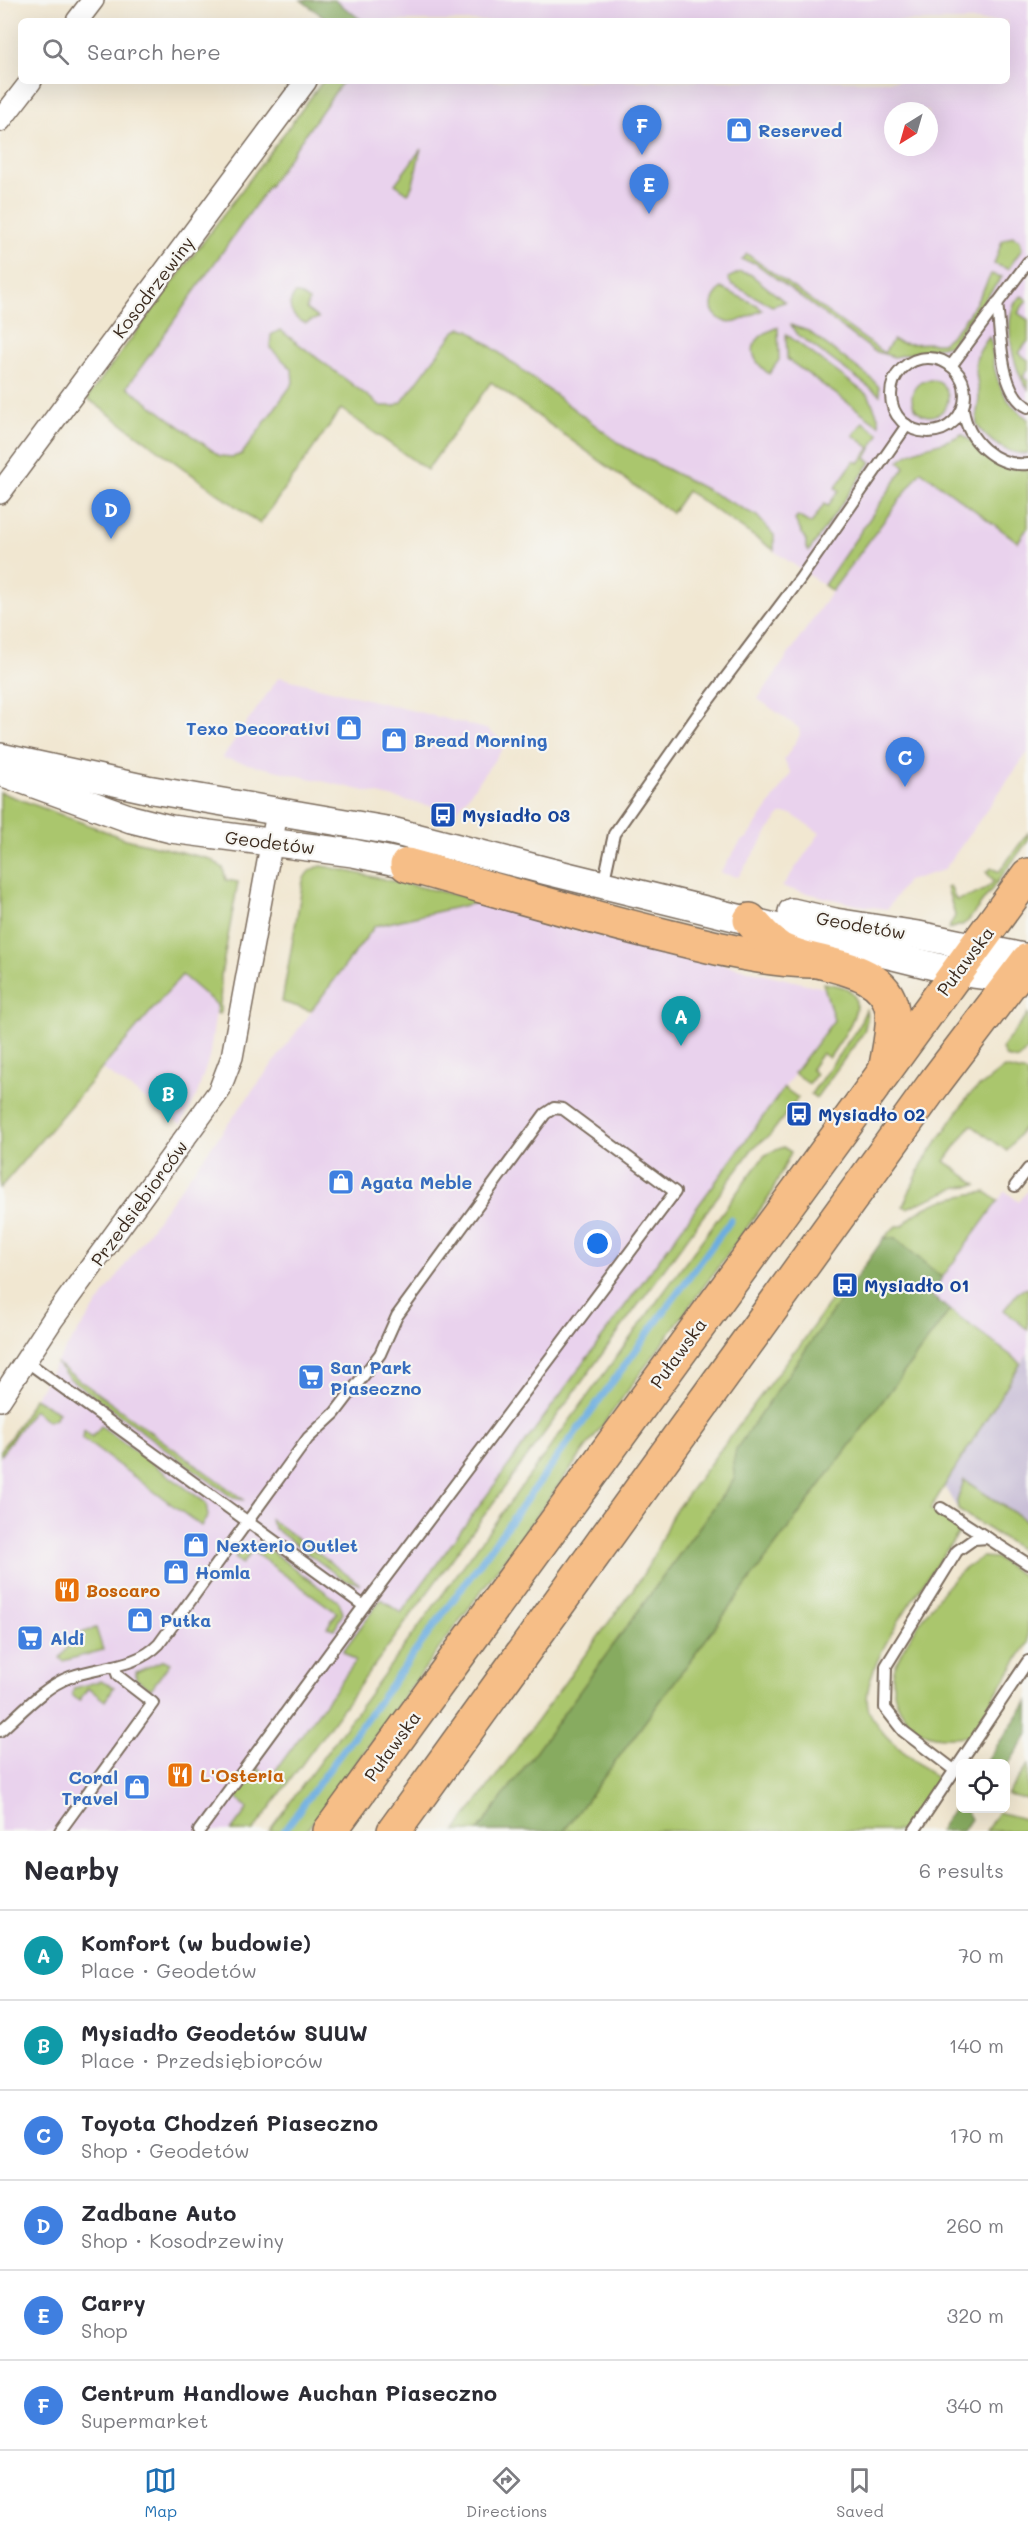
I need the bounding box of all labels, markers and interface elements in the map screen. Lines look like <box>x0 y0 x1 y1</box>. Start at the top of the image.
search box <box>18 18 1010 84</box>
icon: search <box>39 35 72 68</box>
text: Search here <box>87 37 221 66</box>
north arrow <box>884 102 938 156</box>
pin: F <box>622 106 662 155</box>
shop icon: Reserved <box>724 115 754 145</box>
place label: Reserved <box>758 118 842 142</box>
pin: E <box>630 164 668 214</box>
street label: Kosodrzewiny <box>107 231 199 343</box>
pin: D <box>92 490 130 539</box>
shop icon: Texo Decorativi <box>334 713 364 743</box>
place label: Texo Decorativi <box>186 716 330 740</box>
shop icon: Bread Morning <box>379 725 409 755</box>
place label: Bread Morning <box>414 728 548 752</box>
pin: C <box>886 738 924 787</box>
bus stop icon: Mysiadło 03 <box>428 800 458 830</box>
place label: Mysiadło 03 <box>462 803 570 827</box>
street label: Geodetów <box>224 825 316 859</box>
street label: Geodetów <box>814 905 908 945</box>
street label: Puławska <box>931 921 999 1001</box>
pin: A <box>662 996 700 1046</box>
pin: B <box>148 1074 188 1123</box>
bus stop icon: Mysiadło 02 <box>784 1099 814 1129</box>
place label: Mysiadło 02 <box>818 1102 925 1126</box>
street label: Przedsiębiorców <box>85 1135 193 1271</box>
shop icon: Agata Meble <box>326 1167 356 1197</box>
place label: Agata Meble <box>360 1170 472 1194</box>
your location <box>583 1229 612 1258</box>
bus stop icon: Mysiadło 01 <box>830 1270 860 1300</box>
place label: Mysiadło 01 <box>864 1273 969 1297</box>
street label: Puławska <box>644 1313 712 1393</box>
place label: San Park Piaseczno <box>330 1355 421 1400</box>
supermarket icon: San Park Piaseczno <box>296 1362 326 1392</box>
shop icon: Nexterio Outlet <box>181 1530 211 1560</box>
place label: Nexterio Outlet <box>216 1533 358 1557</box>
shop icon: Homla <box>161 1557 191 1587</box>
place label: Homla <box>195 1560 251 1584</box>
restaurant icon: Boscaro <box>52 1575 82 1605</box>
place label: Boscaro <box>86 1578 160 1602</box>
shop icon: Putka <box>125 1605 155 1635</box>
place label: Putka <box>160 1608 211 1632</box>
supermarket icon: Aldi <box>15 1623 45 1653</box>
place label: Aldi <box>50 1626 85 1650</box>
street label: Puławska <box>358 1706 426 1786</box>
map controls <box>956 1759 1010 1813</box>
button: locate <box>956 1759 1010 1813</box>
restaurant icon: L'Osteria <box>165 1760 195 1790</box>
place label: L'Osteria <box>200 1763 284 1787</box>
place label: Coral Travel <box>62 1765 118 1810</box>
shop icon: Coral Travel <box>122 1772 152 1802</box>
text: Nearby <box>24 1853 119 1887</box>
text: 6 results <box>919 1857 1004 1883</box>
text: Komfort (w budowie) <box>81 1928 311 1957</box>
text: A <box>37 1942 50 1968</box>
text: 70 m <box>958 1942 1004 1968</box>
text: Place · Geodetów <box>81 1957 257 1983</box>
text: Mysiadło Geodetów SUUW <box>81 2018 368 2047</box>
text: B <box>37 2032 50 2058</box>
text: 140 m <box>949 2032 1004 2058</box>
text: Place · Przedsiębiorców <box>81 2047 323 2073</box>
text: Toyota Chodzeń Piaseczno <box>81 2108 378 2137</box>
text: C <box>36 2122 51 2148</box>
text: 170 m <box>949 2122 1004 2148</box>
text: Shop · Geodetów <box>81 2137 250 2163</box>
text: Zadbane Auto <box>81 2198 236 2227</box>
text: D <box>36 2212 51 2238</box>
text: 260 m <box>946 2212 1004 2238</box>
text: Shop · Kosodrzewiny <box>81 2227 284 2253</box>
text: Carry <box>81 2288 146 2317</box>
text: E <box>37 2302 50 2328</box>
text: 320 m <box>946 2302 1004 2328</box>
text: Shop <box>81 2317 128 2343</box>
text: Centrum Handlowe Auchan Piaseczno <box>81 2378 497 2407</box>
text: F <box>37 2392 50 2418</box>
text: 340 m <box>946 2392 1004 2418</box>
text: Supermarket <box>81 2407 208 2433</box>
tab: Map <box>144 2464 177 2521</box>
tab: Directions <box>466 2464 547 2521</box>
tab: Saved <box>836 2464 884 2521</box>

